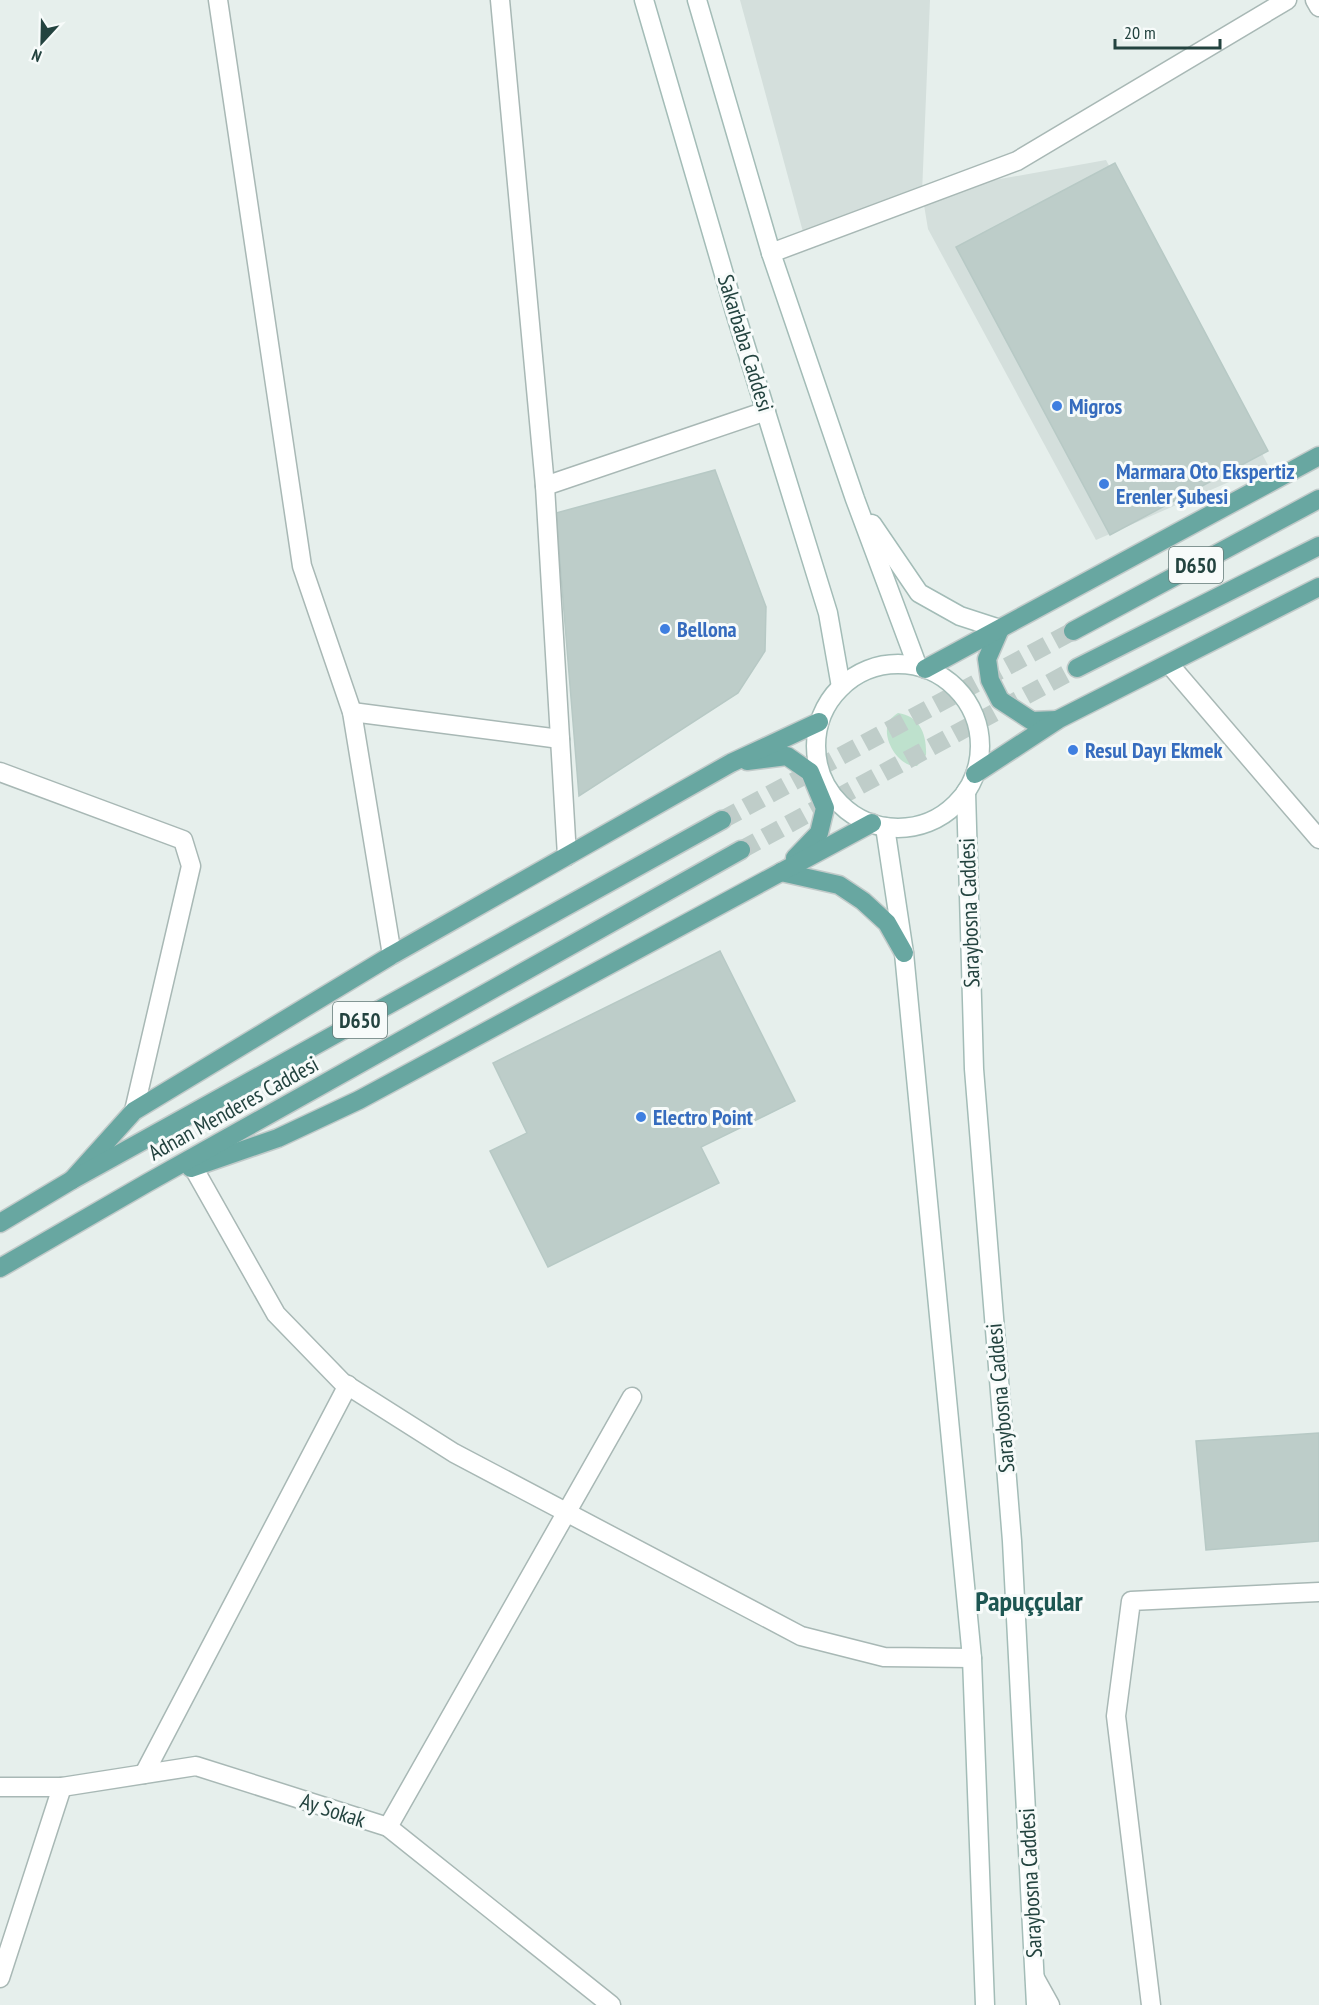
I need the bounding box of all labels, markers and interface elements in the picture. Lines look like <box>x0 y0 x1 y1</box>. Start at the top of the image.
north arrow <box>12 12 72 72</box>
scale bar <box>1115 12 1220 50</box>
text: 20 m <box>1124 21 1156 44</box>
text: N <box>29 45 44 67</box>
street label: Sakarbaba Caddesi <box>712 271 780 415</box>
place label: Migros <box>1069 392 1123 420</box>
marker: Migros <box>1050 399 1064 413</box>
place label: Marmara Oto Ekspertiz Erenler Şubesi <box>1116 457 1295 510</box>
marker: Marmara Oto Ekspertiz Erenler Şubesi <box>1097 477 1111 491</box>
road number: D650 <box>1169 547 1223 583</box>
place label: Bellona <box>677 615 737 643</box>
marker: Bellona <box>658 622 672 636</box>
place label: Resul Dayı Ekmek <box>1085 736 1224 764</box>
marker: Resul Dayı Ekmek <box>1066 743 1080 757</box>
street label: Saraybosna Caddesi <box>952 838 986 988</box>
road number: D650 <box>333 1002 387 1038</box>
street label: Adnan Menderes Caddesi <box>143 1050 323 1166</box>
place label: Electro Point <box>653 1103 754 1131</box>
marker: Electro Point <box>634 1110 648 1124</box>
street label: Saraybosna Caddesi <box>980 1322 1020 1474</box>
district label: Papuççular <box>975 1582 1084 1619</box>
street label: Ay Sokak <box>297 1786 370 1834</box>
street label: Saraybosna Caddesi <box>1012 1807 1048 1959</box>

